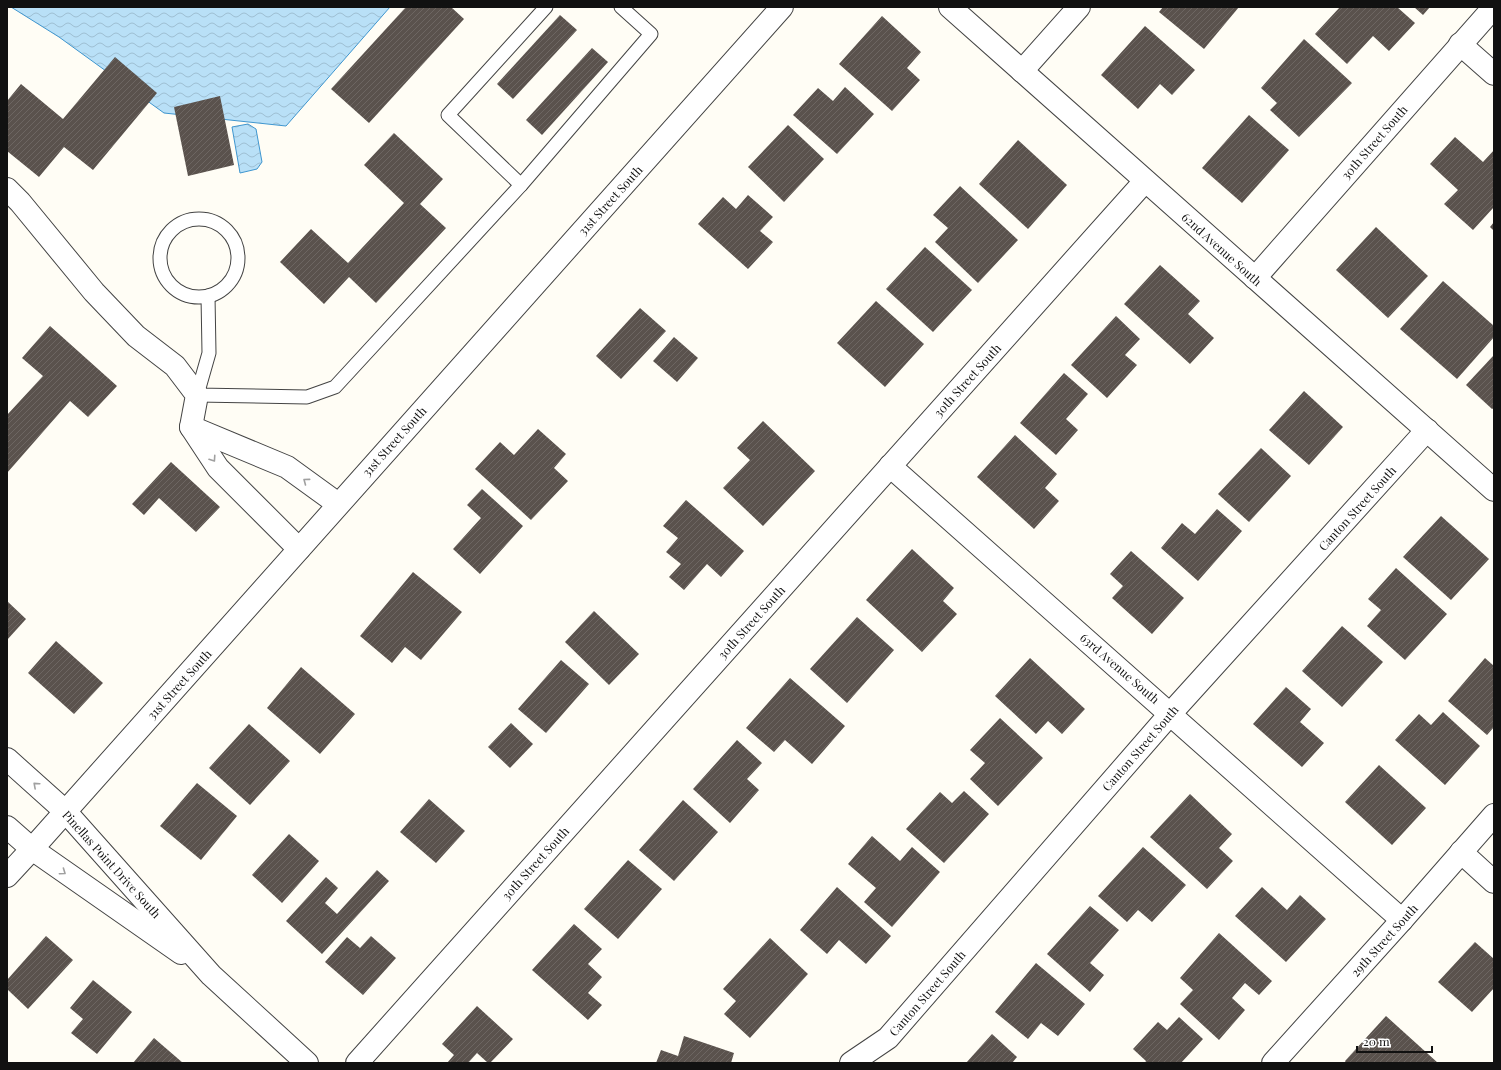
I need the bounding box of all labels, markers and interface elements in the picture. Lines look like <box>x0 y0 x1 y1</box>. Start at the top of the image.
street label: 30th Street South <box>1337 102 1411 182</box>
street label: 31st Street South <box>574 162 646 238</box>
street label: 62nd Avenue South <box>1179 209 1265 289</box>
street label: 30th Street South <box>930 340 1004 420</box>
street label: 31st Street South <box>358 403 430 479</box>
one-way arrow <box>208 455 215 462</box>
street label: Canton Street South <box>1315 462 1399 554</box>
one-way arrow <box>304 479 311 486</box>
street label: 30th Street South <box>714 582 788 662</box>
street label: 63rd Avenue South <box>1077 629 1163 707</box>
street label: 31st Street South <box>143 646 215 722</box>
street label: Canton Street South <box>1098 702 1182 794</box>
one-way arrow <box>33 782 41 790</box>
street label: Pinellas Point Drive South <box>59 807 165 921</box>
street label: 30th Street South <box>498 823 572 903</box>
one-way arrow <box>59 867 66 874</box>
street label: 29th Street South <box>1347 900 1421 980</box>
street label: Canton Street South <box>885 947 969 1039</box>
scale bar <box>1357 1028 1432 1054</box>
text: 20 m <box>1363 1033 1390 1049</box>

